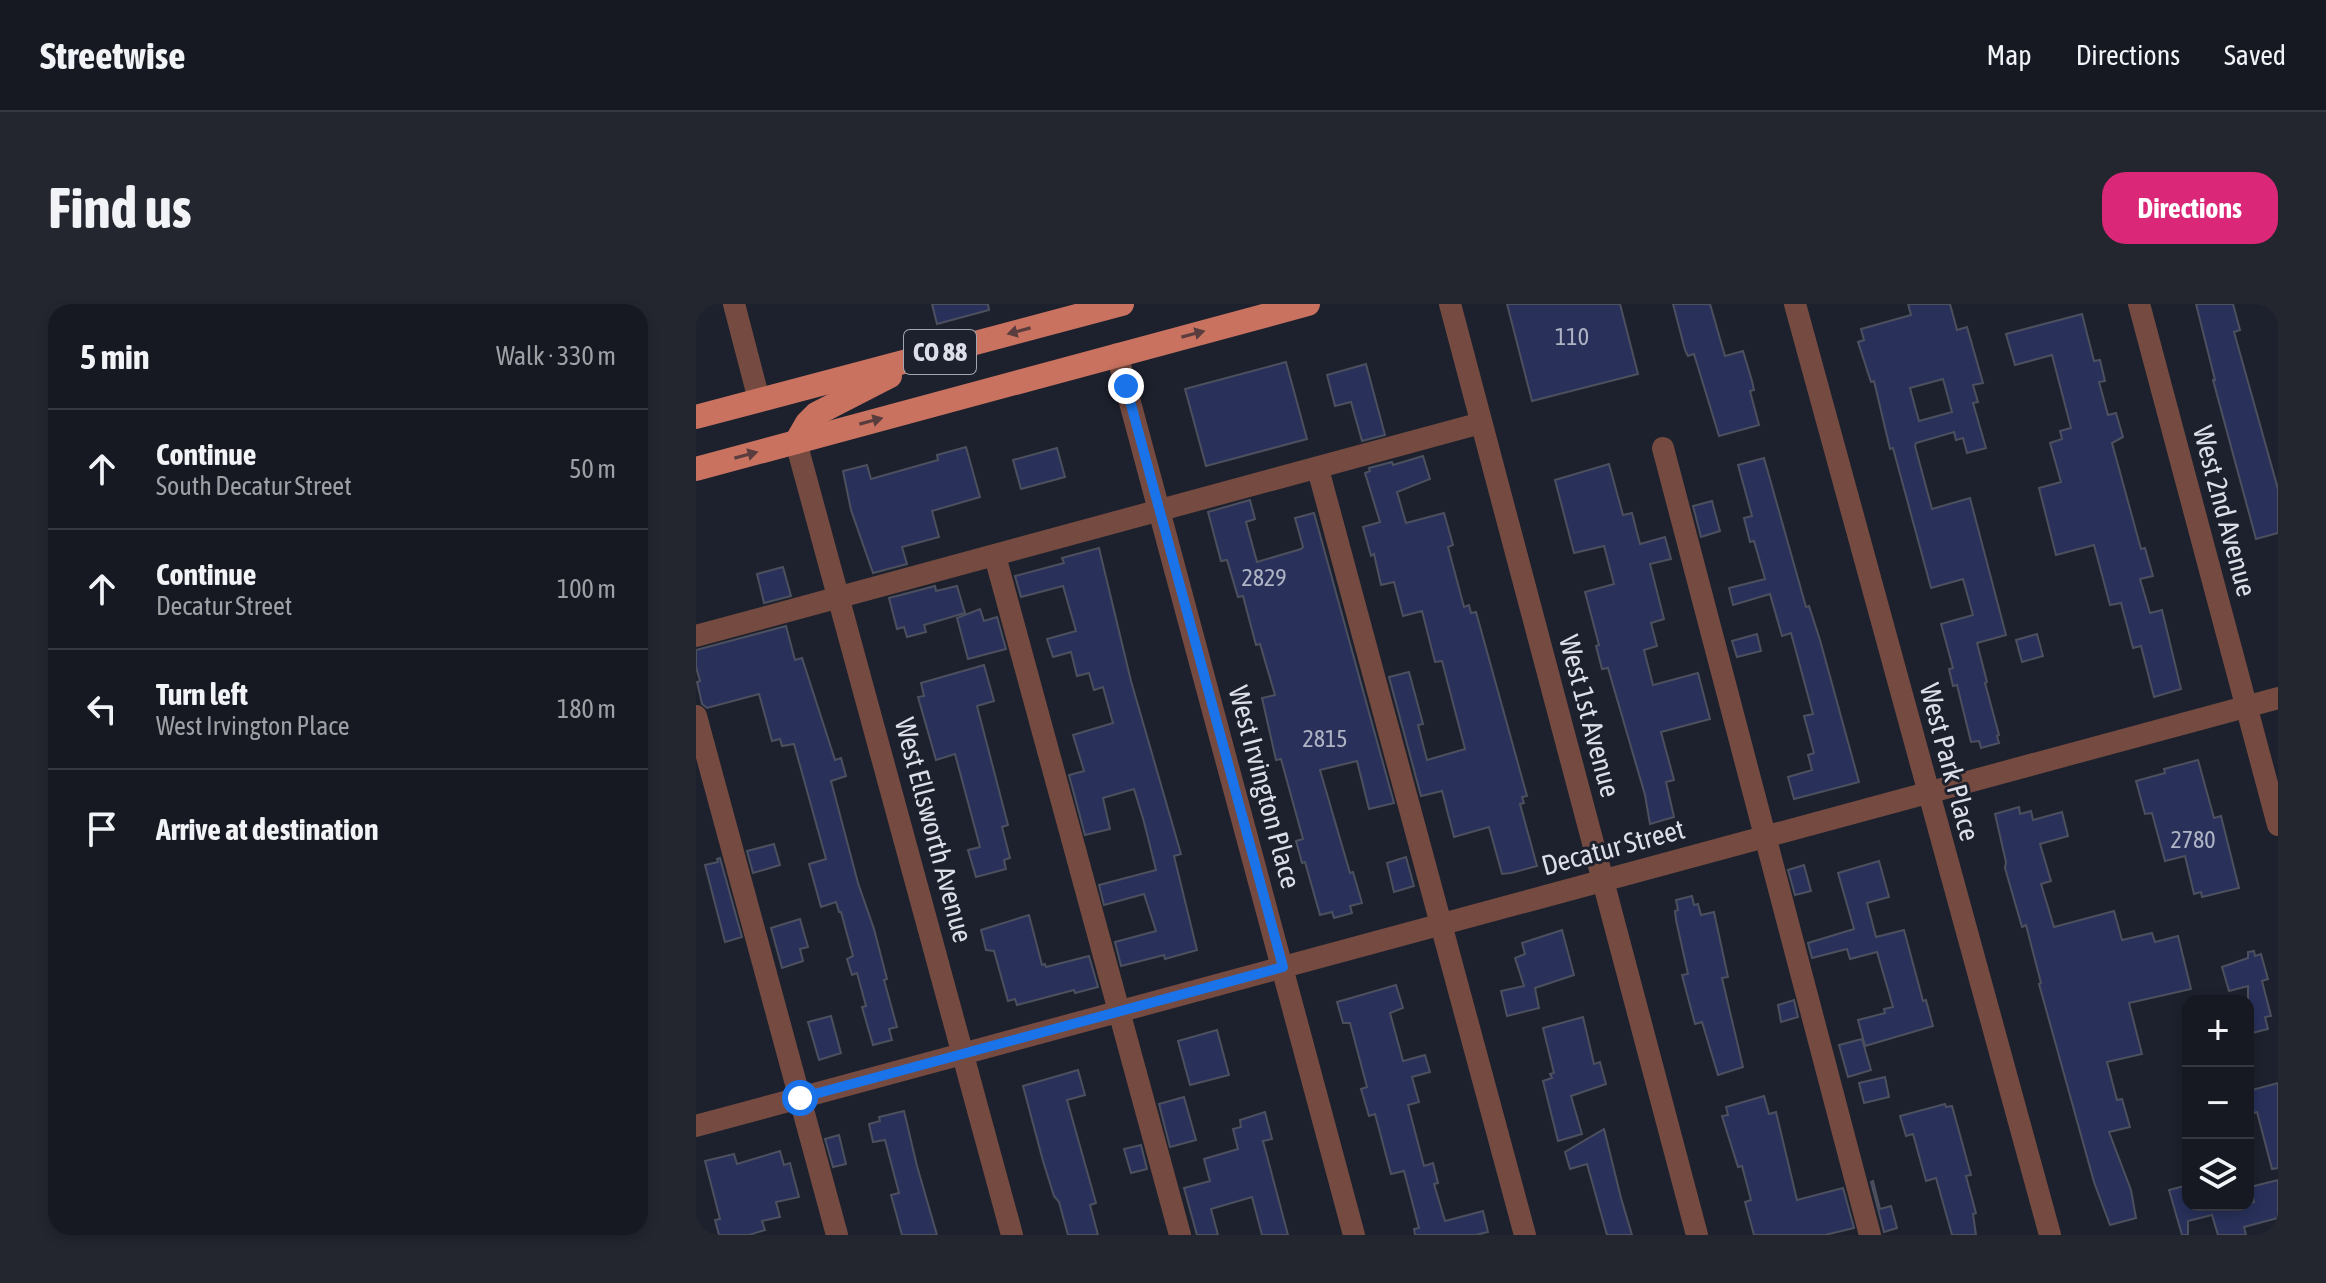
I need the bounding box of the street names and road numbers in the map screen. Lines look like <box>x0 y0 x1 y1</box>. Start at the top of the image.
road number: CO 88 <box>904 330 976 374</box>
street label: West 2nd Avenue <box>2187 422 2263 600</box>
street label: West 1st Avenue <box>1553 631 1627 801</box>
street label: West Park Place <box>1914 680 1986 844</box>
street label: West Irvington Place <box>1223 682 1307 892</box>
street label: West Ellsworth Avenue <box>889 714 979 946</box>
street label: Decatur Street <box>1538 813 1688 881</box>

